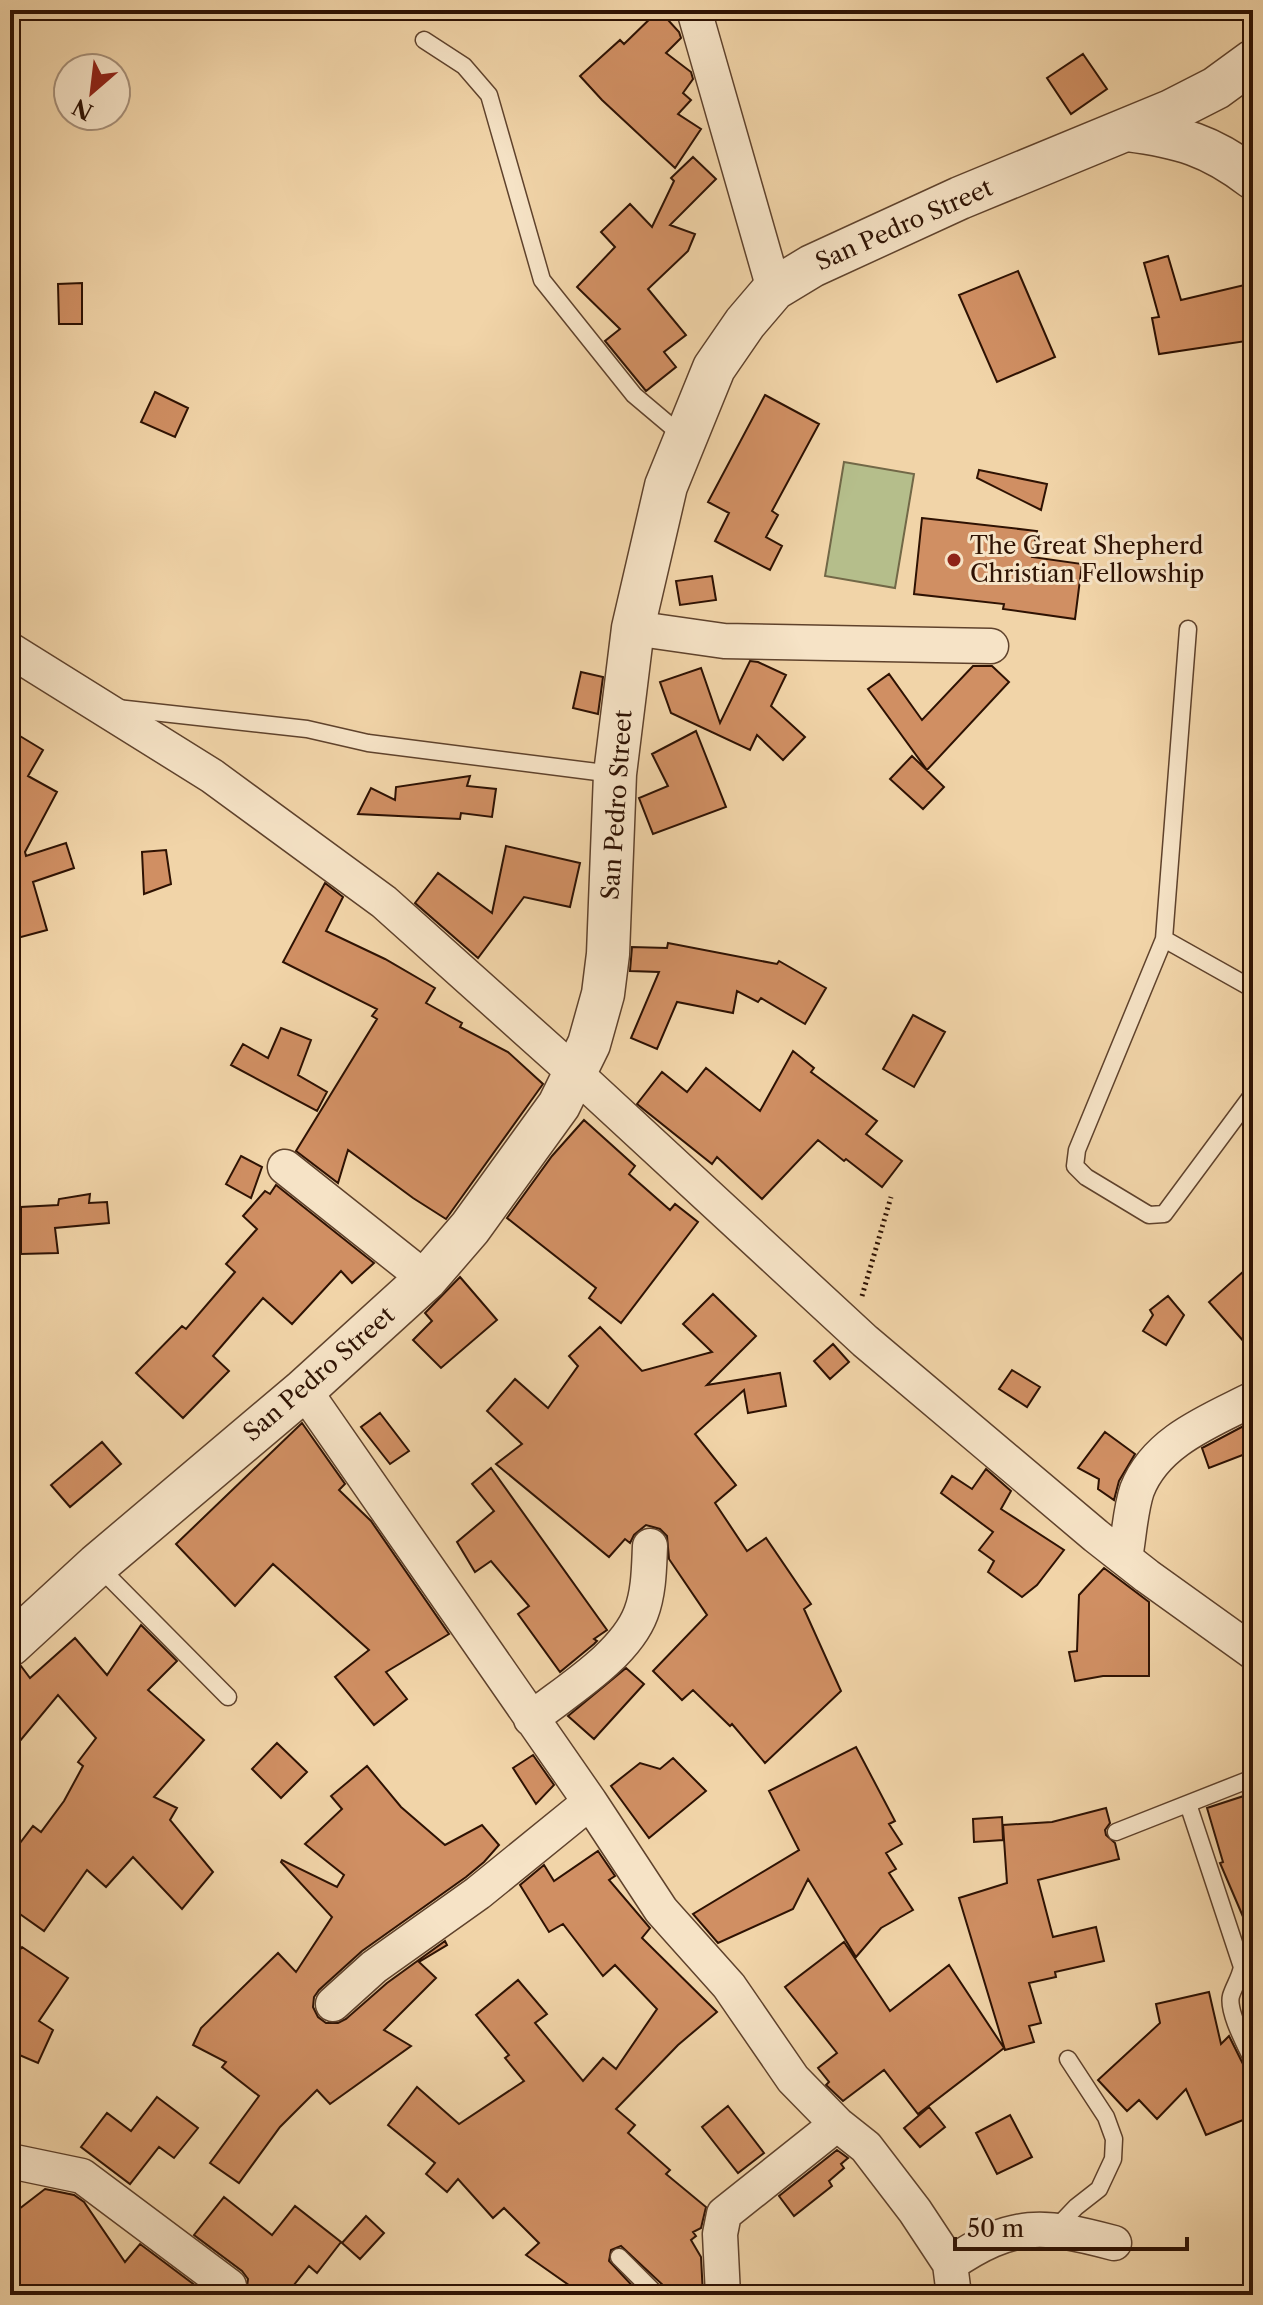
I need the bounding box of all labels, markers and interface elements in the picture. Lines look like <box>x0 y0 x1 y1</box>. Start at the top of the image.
north arrow <box>52 52 132 132</box>
text: N <box>68 93 98 126</box>
street label: San Pedro Street <box>811 172 997 277</box>
place label: The Great Shepherd Christian Fellowship <box>970 531 1204 588</box>
marker: The Great Shepherd Christian Fellowship <box>945 551 963 569</box>
street label: San Pedro Street <box>595 708 638 901</box>
street label: San Pedro Street <box>237 1300 400 1447</box>
scale bar <box>955 2201 1187 2251</box>
text: 50 m <box>967 2214 1024 2243</box>

